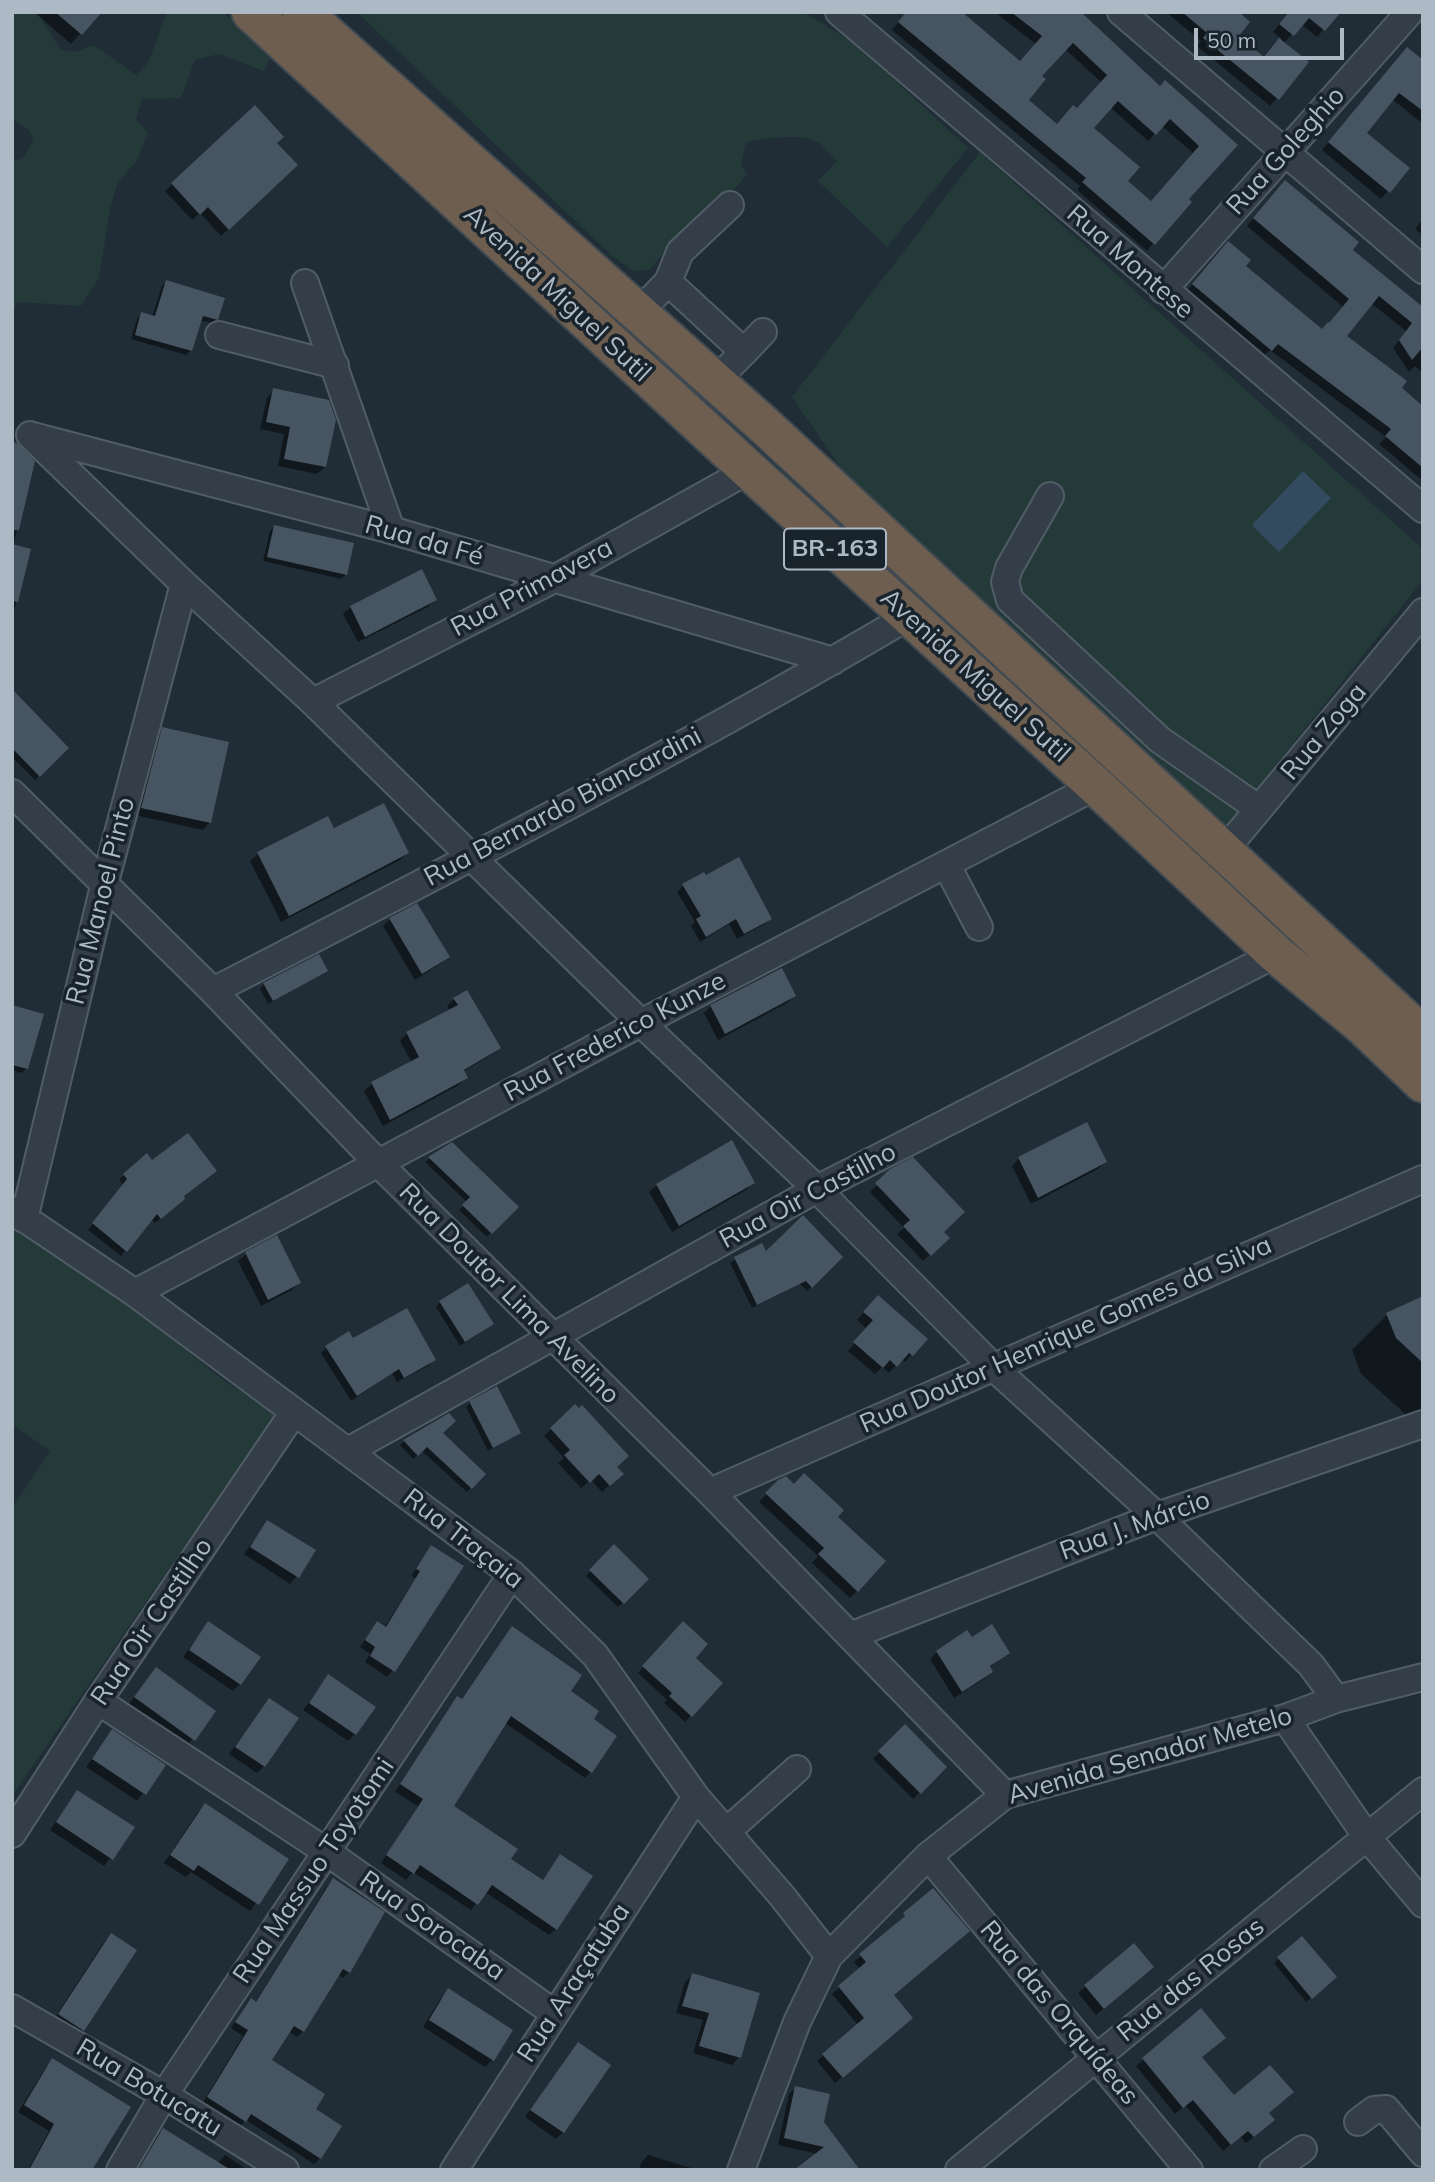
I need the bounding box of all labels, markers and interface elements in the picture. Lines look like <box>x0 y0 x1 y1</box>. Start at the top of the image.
scale bar <box>1197 14 1348 58</box>
text: 50 m <box>1207 27 1256 53</box>
street label: Rua Goleghio <box>1220 81 1352 221</box>
street label: Rua Montese <box>1060 198 1200 326</box>
street label: Avenida Miguel Sutil <box>457 199 657 389</box>
street label: Rua da Fé <box>361 509 487 573</box>
road number: BR-163 <box>784 528 886 570</box>
street label: Rua Primavera <box>446 532 618 644</box>
street label: Avenida Miguel Sutil <box>874 583 1076 769</box>
street label: Rua Zoga <box>1275 677 1373 787</box>
street label: Rua Bernardo Biancardini <box>419 721 707 893</box>
street label: Rua Manoel Pinto <box>60 794 142 1008</box>
street label: Rua Frederico Kunze <box>499 965 731 1109</box>
street label: Rua Oir Castilho <box>715 1136 901 1256</box>
street label: Rua Doutor Lima Avelino <box>392 1177 626 1411</box>
street label: Rua Doutor Henrique Gomes da Silva <box>855 1230 1277 1440</box>
street label: Rua Traçaia <box>397 1482 529 1596</box>
street label: Rua J. Márcio <box>1056 1484 1214 1568</box>
street label: Rua Oir Castilho <box>85 1532 219 1712</box>
street label: Avenida Senador Metelo <box>1004 1700 1296 1812</box>
street label: Rua Massuo Toyotomi <box>227 1752 401 1990</box>
street label: Rua Sorocaba <box>353 1864 511 1988</box>
street label: Rua Araçatuba <box>511 1898 637 2068</box>
street label: Rua das Rosas <box>1111 1911 1271 2049</box>
street label: Rua das Orquídeas <box>973 1915 1145 2111</box>
street label: Rua Botucatu <box>71 2032 227 2144</box>

